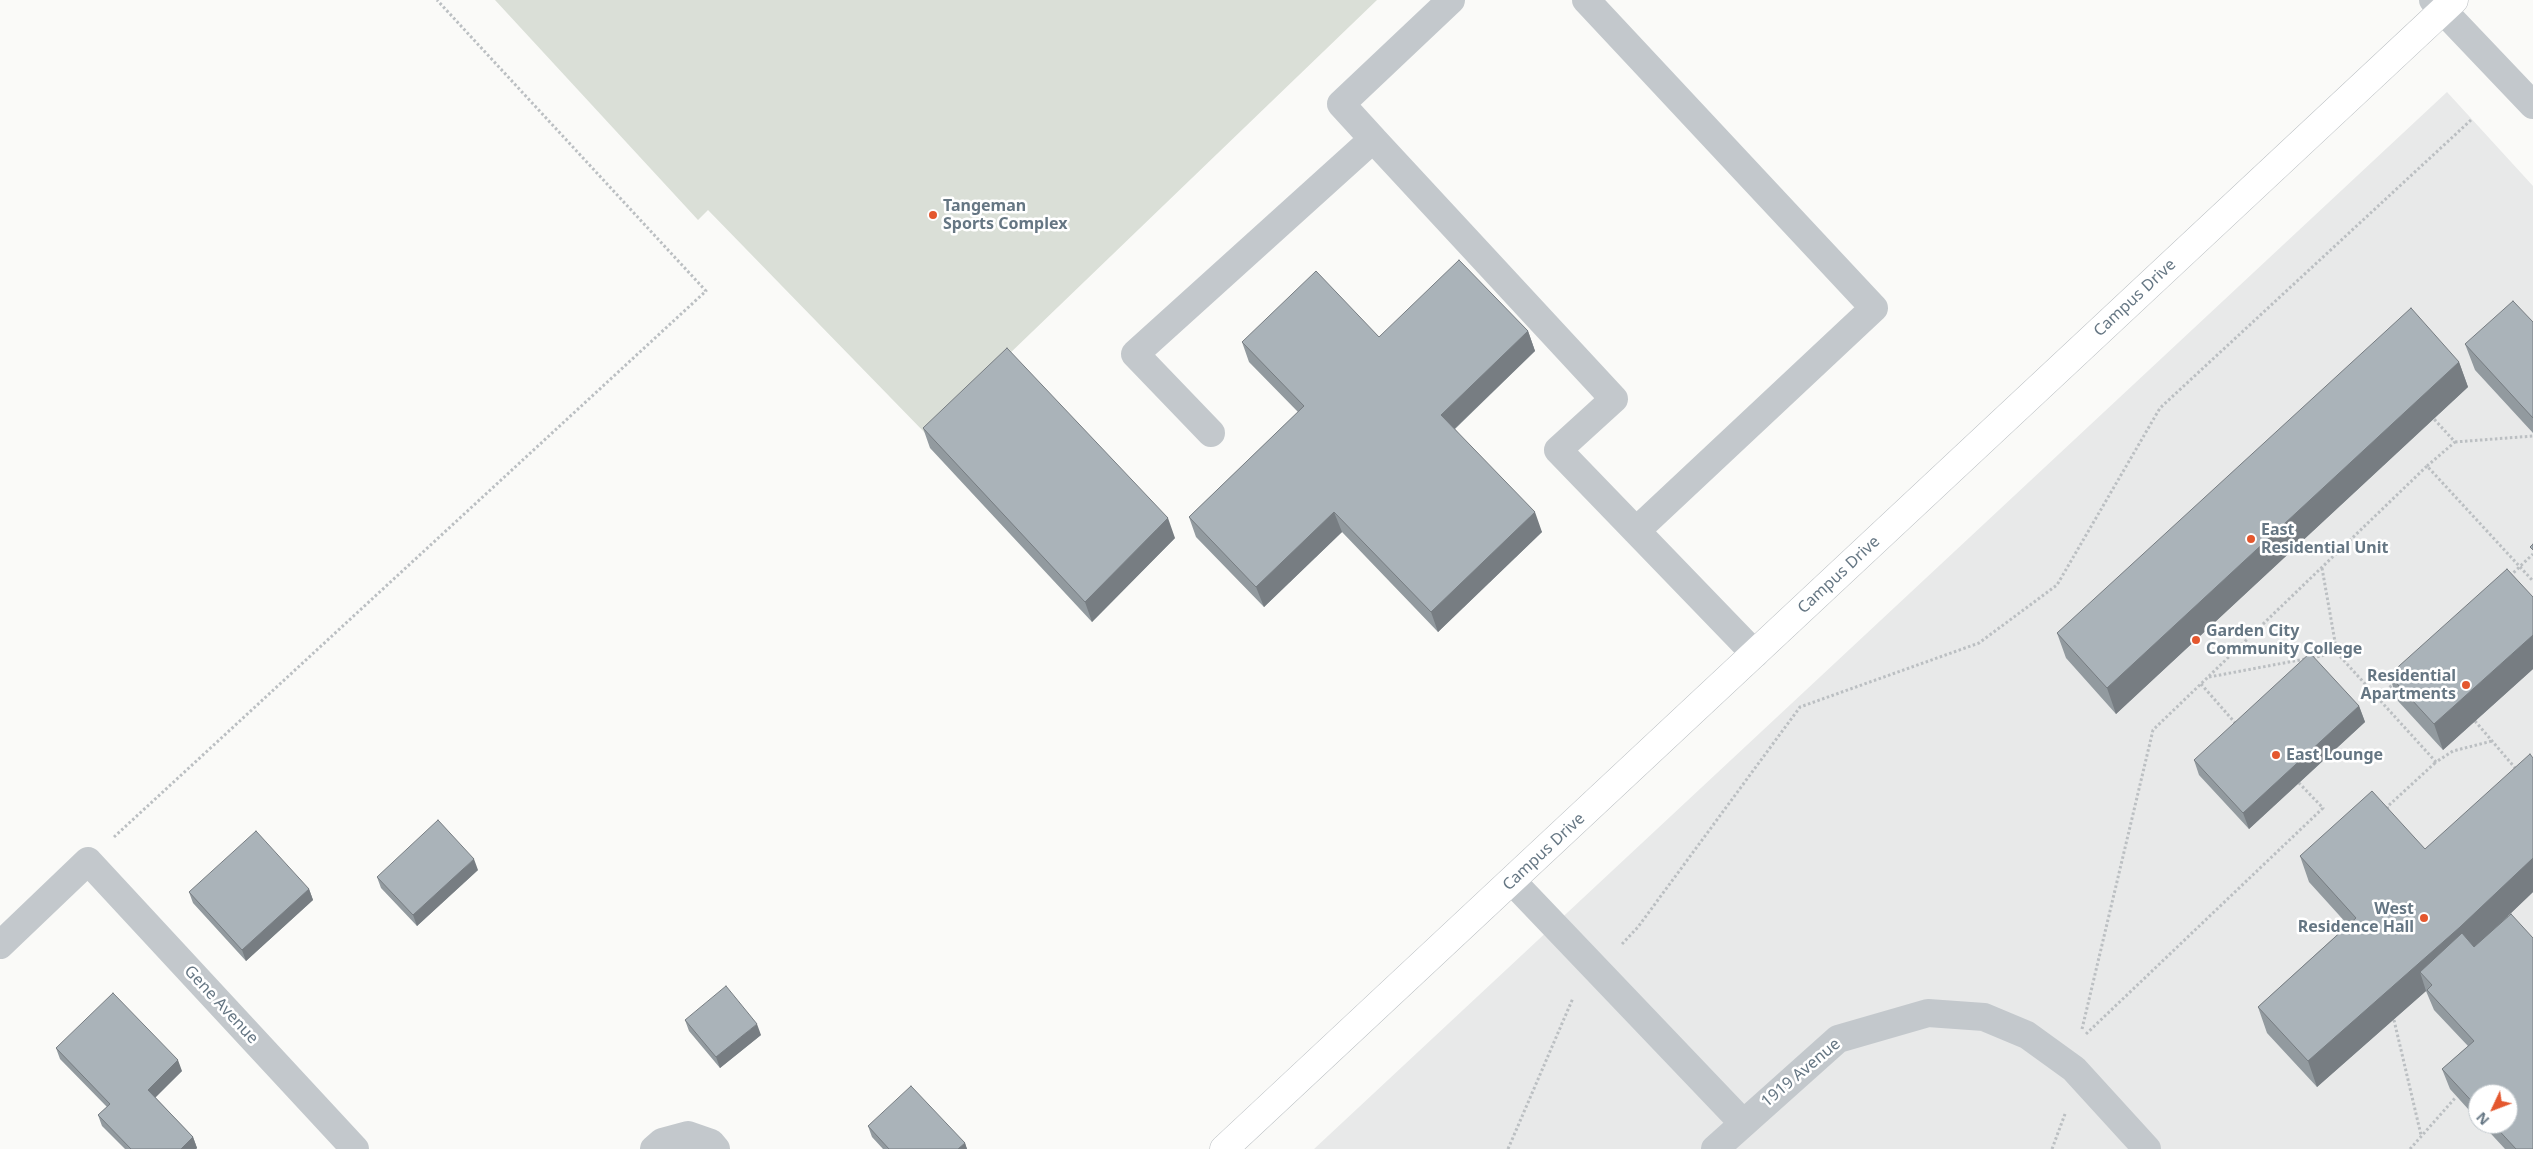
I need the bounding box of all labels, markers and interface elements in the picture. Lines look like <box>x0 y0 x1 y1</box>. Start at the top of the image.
place label: Tangeman Sports Complex <box>943 196 1067 234</box>
marker: Tangeman Sports Complex <box>927 209 939 221</box>
street label: Campus Drive <box>2090 255 2180 341</box>
place label: East Residential Unit <box>2261 520 2388 558</box>
street label: Campus Drive <box>1794 532 1884 618</box>
marker: East Residential Unit <box>2245 533 2257 545</box>
place label: Garden City Community College <box>2206 621 2362 659</box>
marker: Garden City Community College <box>2190 634 2202 646</box>
place label: Residential Apartments <box>2361 666 2456 704</box>
marker: Residential Apartments <box>2460 679 2472 691</box>
place label: East Lounge <box>2286 745 2383 765</box>
marker: East Lounge <box>2270 749 2282 761</box>
street label: Campus Drive <box>1499 809 1589 895</box>
place label: West Residence Hall <box>2298 899 2414 937</box>
marker: West Residence Hall <box>2418 912 2430 924</box>
street label: Gene Avenue <box>180 962 262 1048</box>
street label: 1919 Avenue <box>1758 1034 1844 1112</box>
north arrow <box>2468 1084 2518 1134</box>
text: N <box>2472 1108 2493 1130</box>

